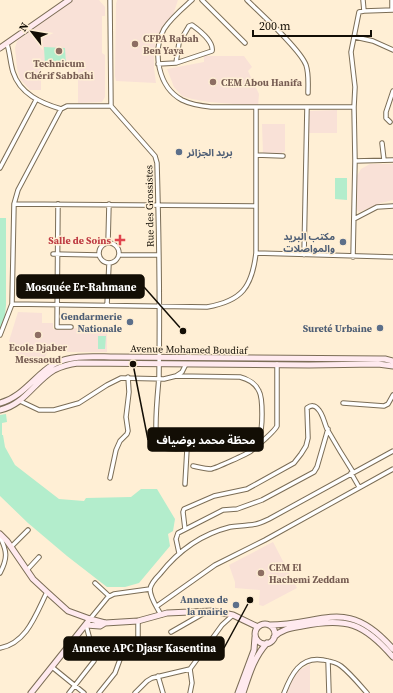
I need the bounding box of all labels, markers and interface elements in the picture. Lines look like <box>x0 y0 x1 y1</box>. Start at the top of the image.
north arrow <box>12 12 52 52</box>
scale bar <box>253 12 371 38</box>
text: 200 m <box>259 18 291 34</box>
text: N <box>15 20 32 34</box>
place label: CFPA Rabah Ben Yaya <box>143 32 199 57</box>
marker: CFPA Rabah Ben Yaya <box>130 39 140 49</box>
marker: Technicum Chérif Sabbahi <box>54 46 64 56</box>
place label: Technicum Chérif Sabbahi <box>25 57 93 82</box>
place label: CEM Abou Hanifa <box>221 76 303 89</box>
marker: CEM Abou Hanifa <box>208 77 218 87</box>
place label: بريد الجزائر <box>186 146 233 159</box>
marker: بريد الجزائر <box>174 147 184 157</box>
street label: Rue des Grossistes <box>142 165 157 247</box>
place label: مكتب البريد والمواصلات <box>283 230 335 255</box>
place label: Salle de Soins <box>48 234 111 247</box>
marker: Salle de Soins <box>114 234 126 246</box>
marker: مكتب البريد والمواصلات <box>338 237 348 247</box>
callout: Mosquée Er-Rahmane <box>17 275 144 298</box>
text: Mosquée Er-Rahmane <box>25 280 137 295</box>
place label: Gendarmerie Nationale <box>61 310 122 335</box>
marker: Gendarmerie Nationale <box>125 317 135 327</box>
place label: Sureté Urbaine <box>303 322 372 335</box>
marker: Sureté Urbaine <box>375 323 385 333</box>
marker: Ecole Djaber Messaoud <box>33 330 43 340</box>
place label: Ecole Djaber Messaoud <box>9 341 68 366</box>
street label: Avenue Mohamed Boudiaf <box>130 342 249 357</box>
callout: محطّة محمد بوضياف <box>148 428 263 451</box>
text: محطّة محمد بوضياف <box>157 433 255 448</box>
place label: CEM El Hachemi Zeddam <box>269 561 349 586</box>
marker: CEM El Hachemi Zeddam <box>256 568 266 578</box>
place label: Annexe de la mairie <box>180 593 228 618</box>
marker: Annexe de la mairie <box>231 600 241 610</box>
callout: Annexe APC Djasr Kasentina <box>64 637 224 660</box>
text: Annexe APC Djasr Kasentina <box>72 641 216 656</box>

